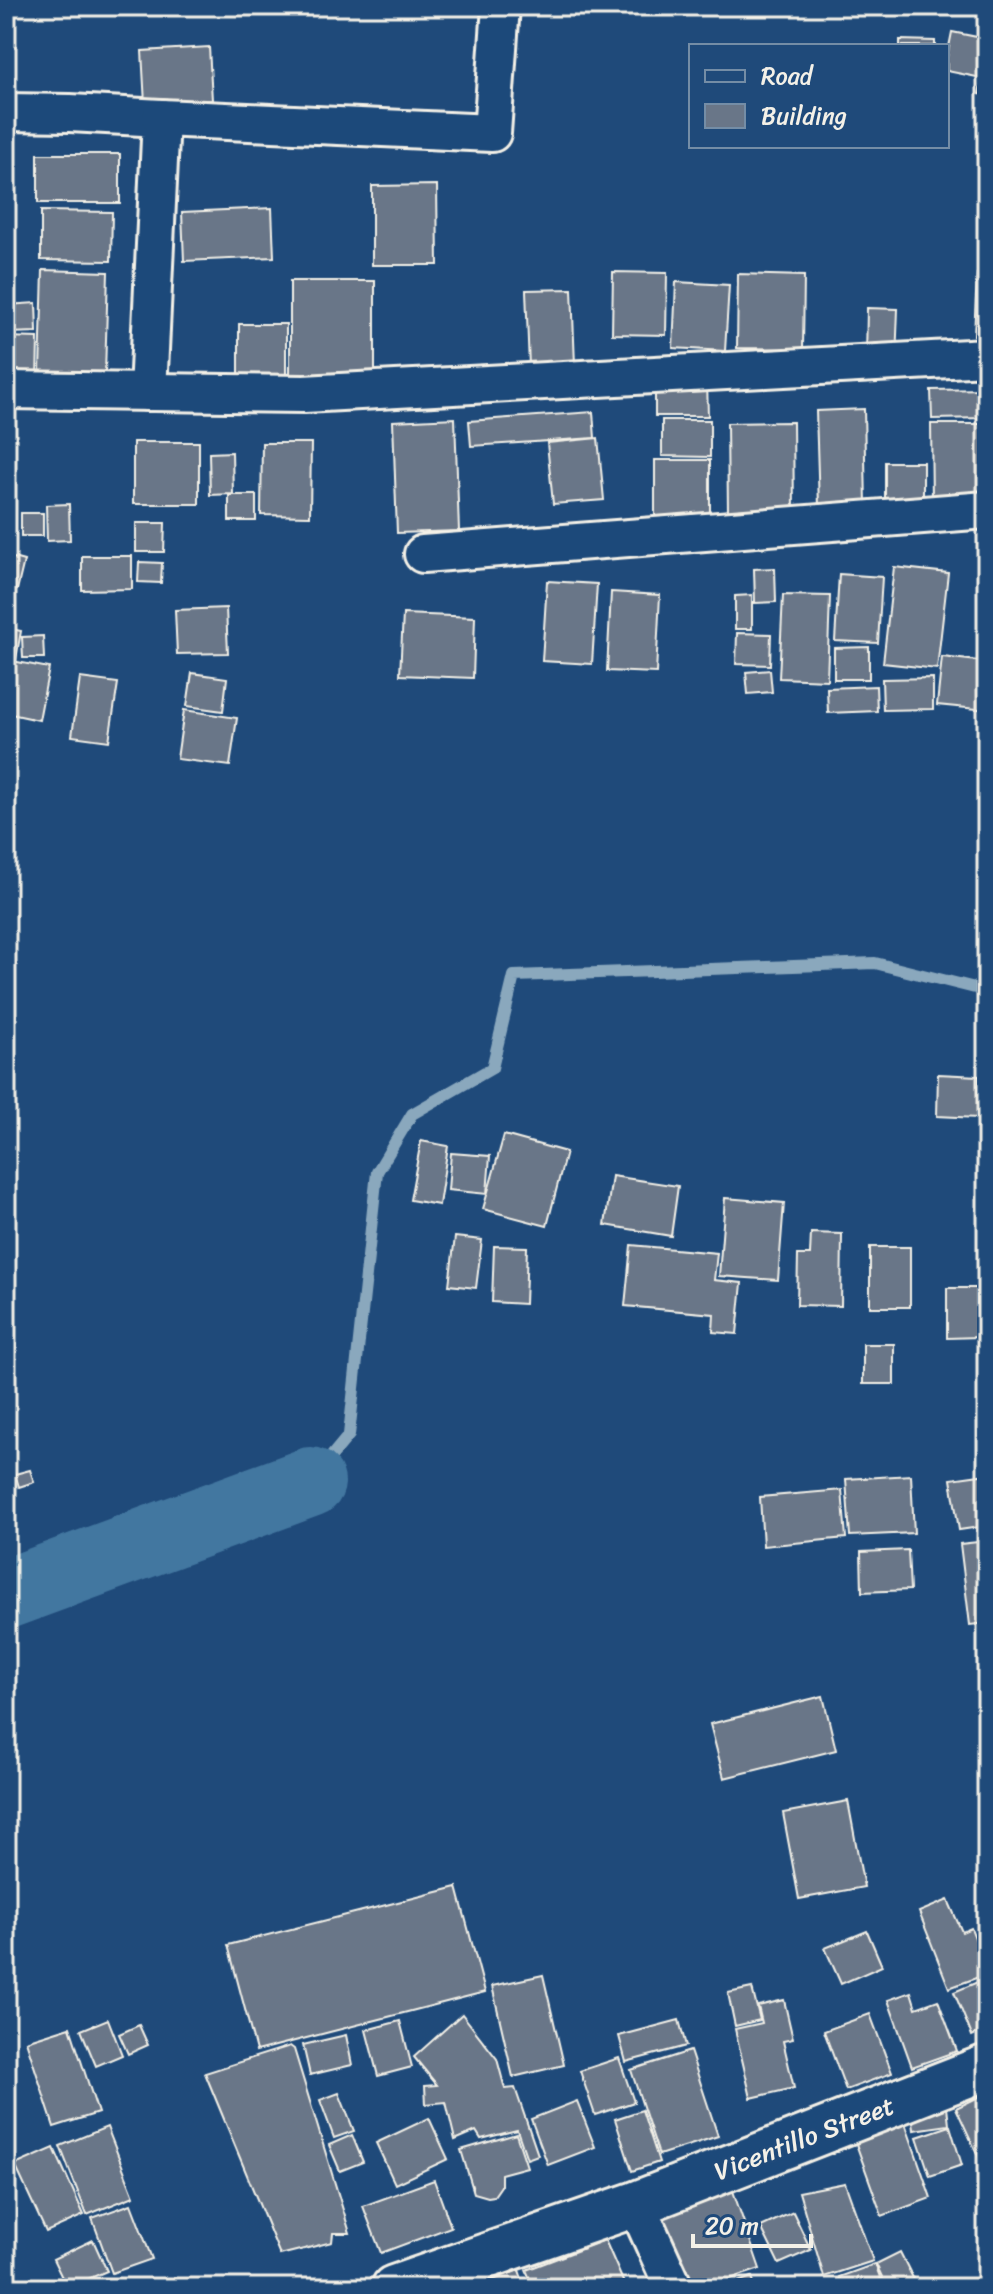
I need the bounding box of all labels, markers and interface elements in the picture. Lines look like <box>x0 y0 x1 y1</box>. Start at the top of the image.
legend <box>689 44 949 148</box>
text: Road <box>761 55 815 97</box>
text: Building <box>761 95 847 137</box>
street label: Vicentillo Street <box>707 2082 901 2194</box>
scale bar <box>693 2198 811 2248</box>
text: 20 m <box>705 2205 759 2247</box>

